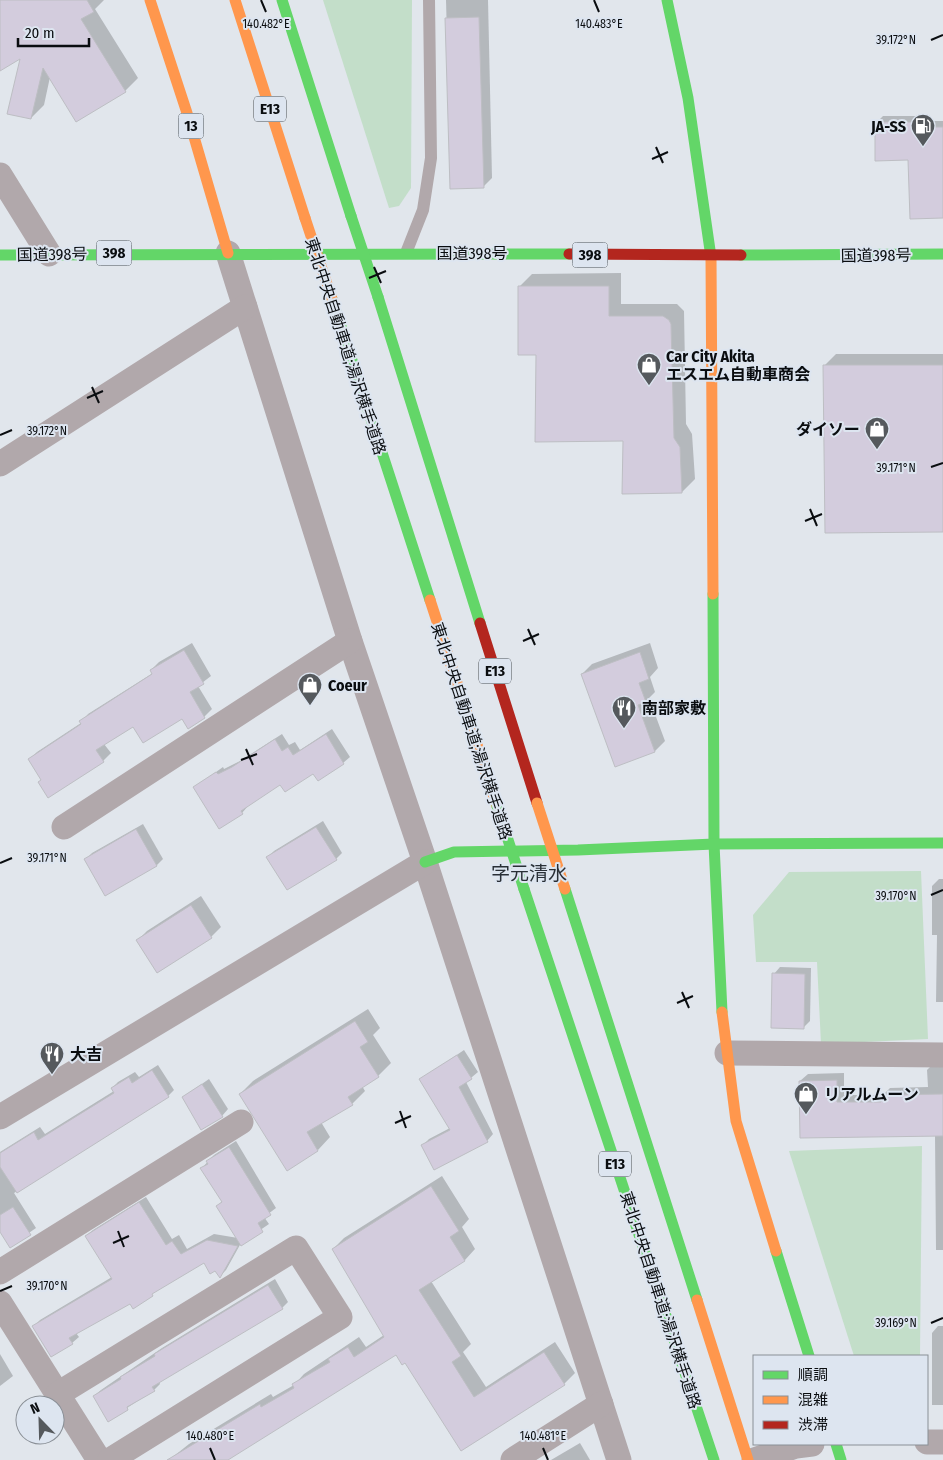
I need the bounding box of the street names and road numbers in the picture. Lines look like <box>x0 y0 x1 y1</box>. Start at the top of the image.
road number: E13 <box>254 96 286 122</box>
road number: 13 <box>178 114 204 138</box>
street label: 東北中央自動車道;湯沢横手道路 <box>301 235 390 457</box>
road number: 398 <box>96 240 132 266</box>
road number: 398 <box>572 242 608 268</box>
street label: 国道398号 <box>16 244 88 265</box>
street label: 国道398号 <box>437 244 507 263</box>
street label: 国道398号 <box>840 245 912 266</box>
street label: 東北中央自動車道;湯沢横手道路 <box>427 620 516 842</box>
road number: E13 <box>479 658 511 684</box>
road number: E13 <box>599 1152 631 1176</box>
street label: 東北中央自動車道;湯沢横手道路 <box>616 1189 705 1411</box>

